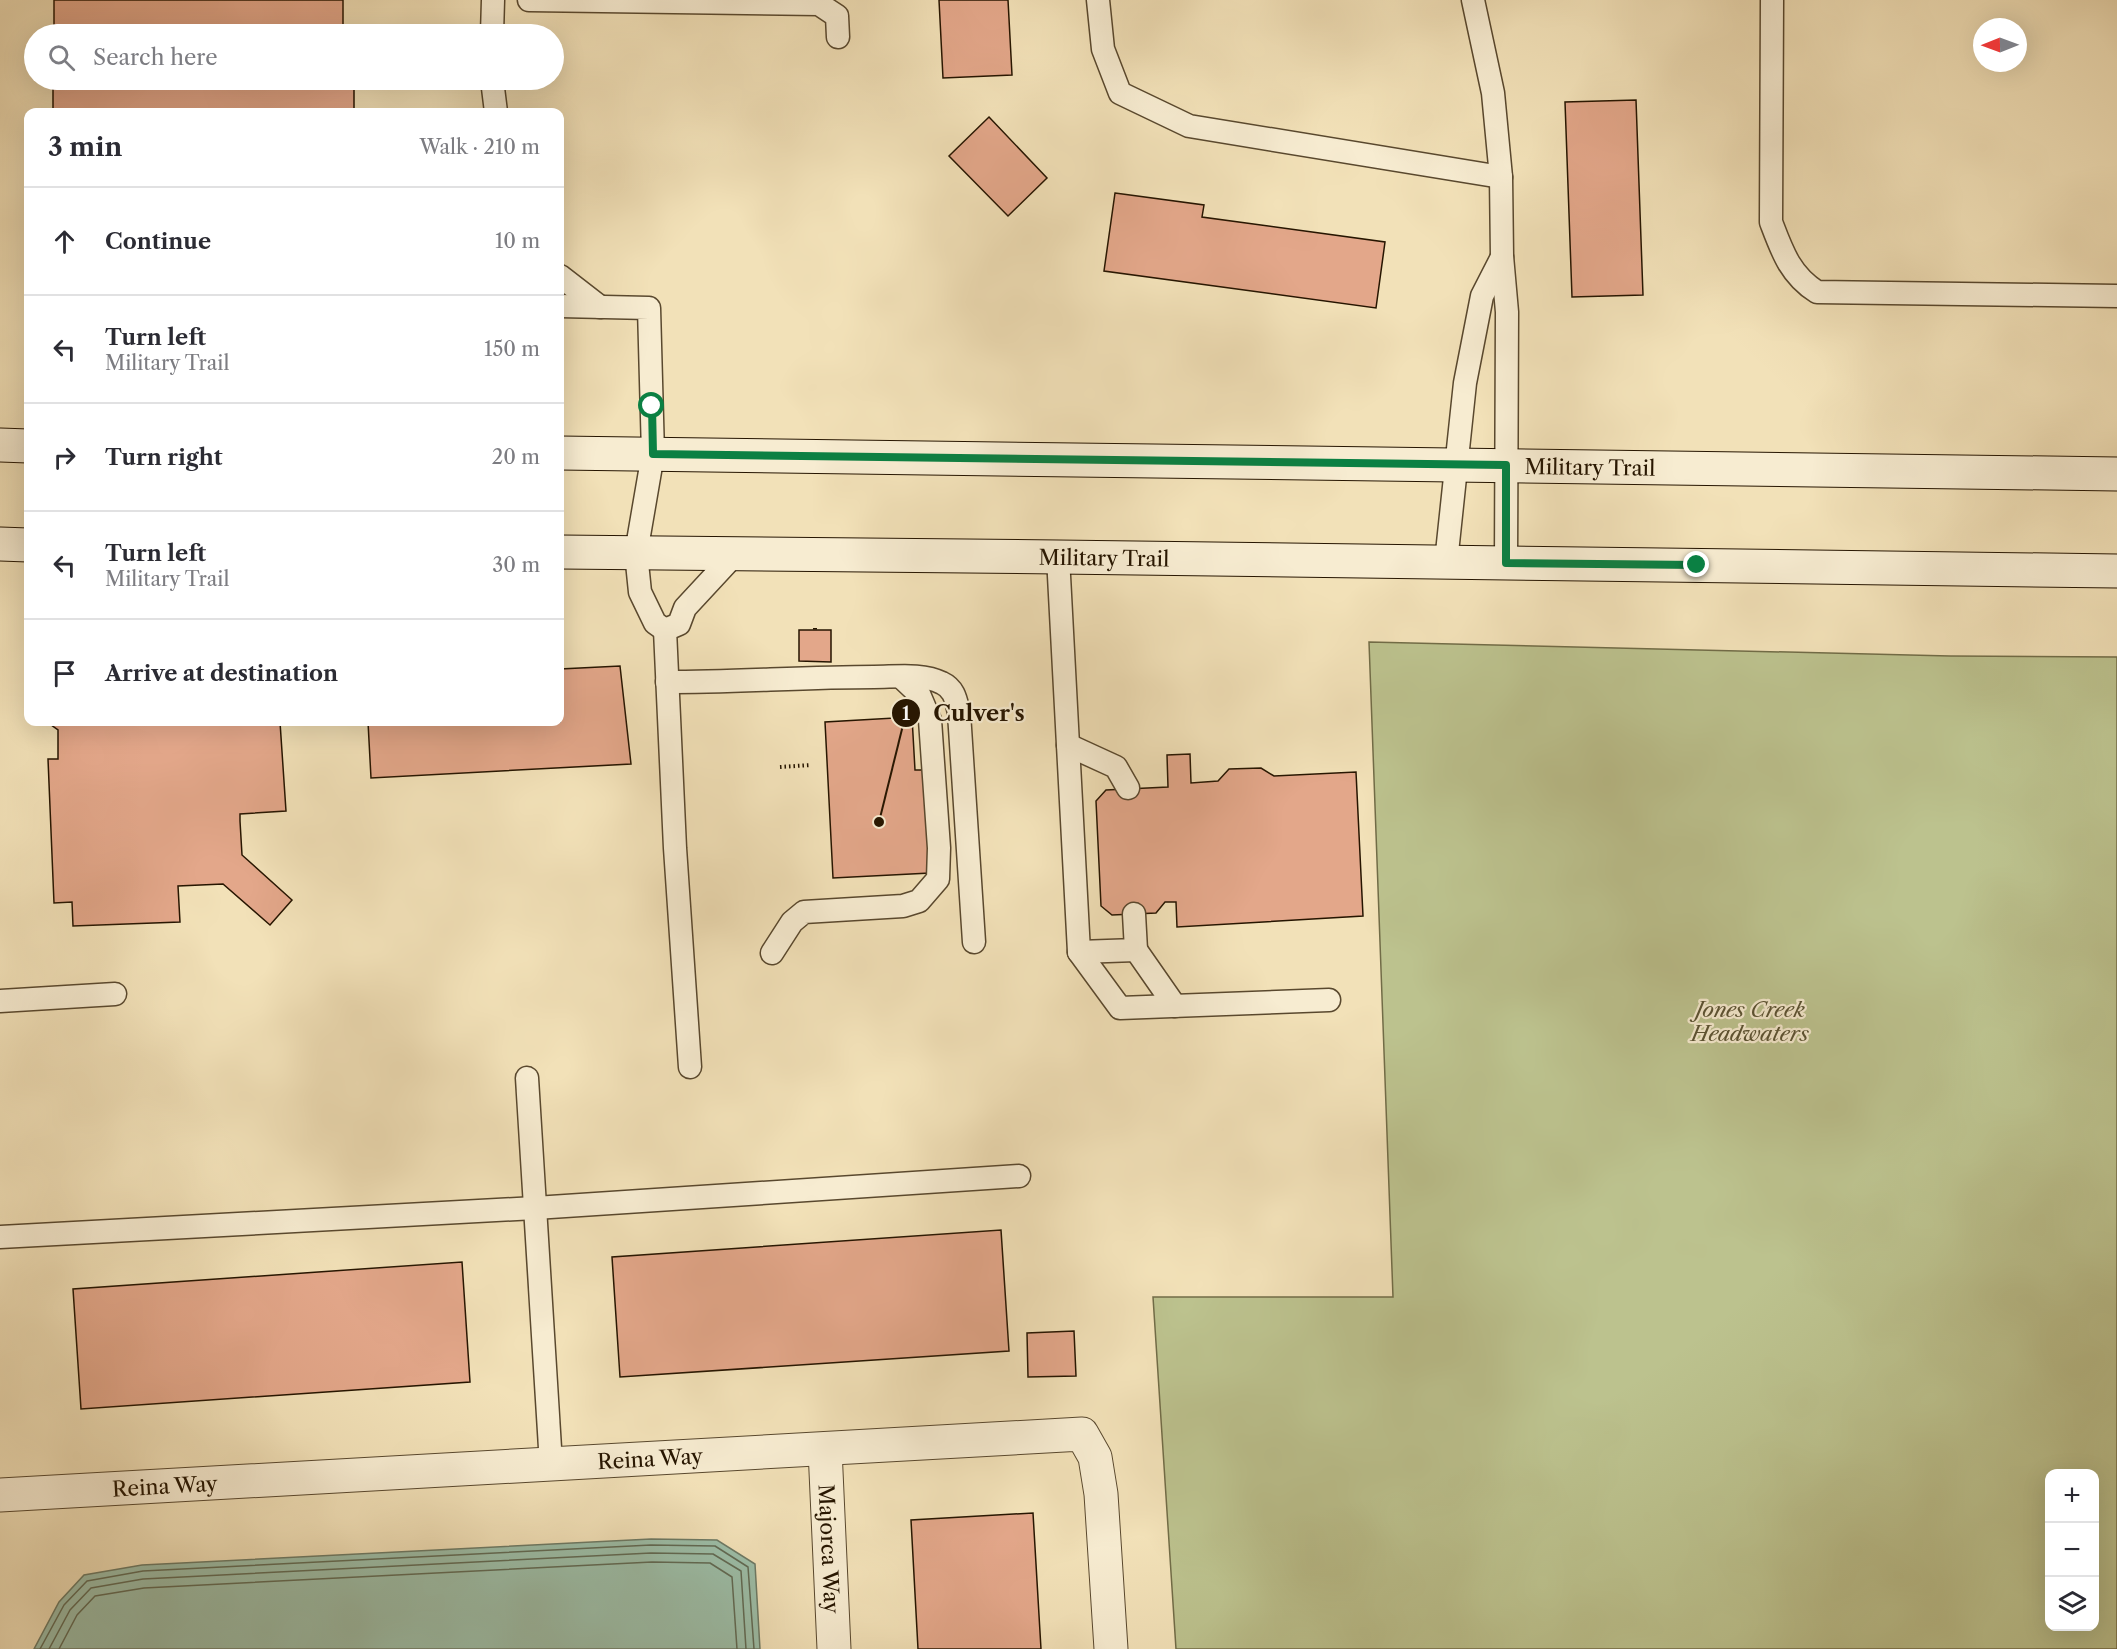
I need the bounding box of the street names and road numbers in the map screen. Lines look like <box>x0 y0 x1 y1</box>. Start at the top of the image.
street label: Military Trail <box>1524 454 1655 480</box>
street label: Military Trail <box>1039 544 1169 571</box>
street label: Reina Way <box>597 1443 704 1474</box>
street label: Reina Way <box>111 1470 218 1501</box>
street label: Majorca Way <box>814 1484 845 1614</box>

